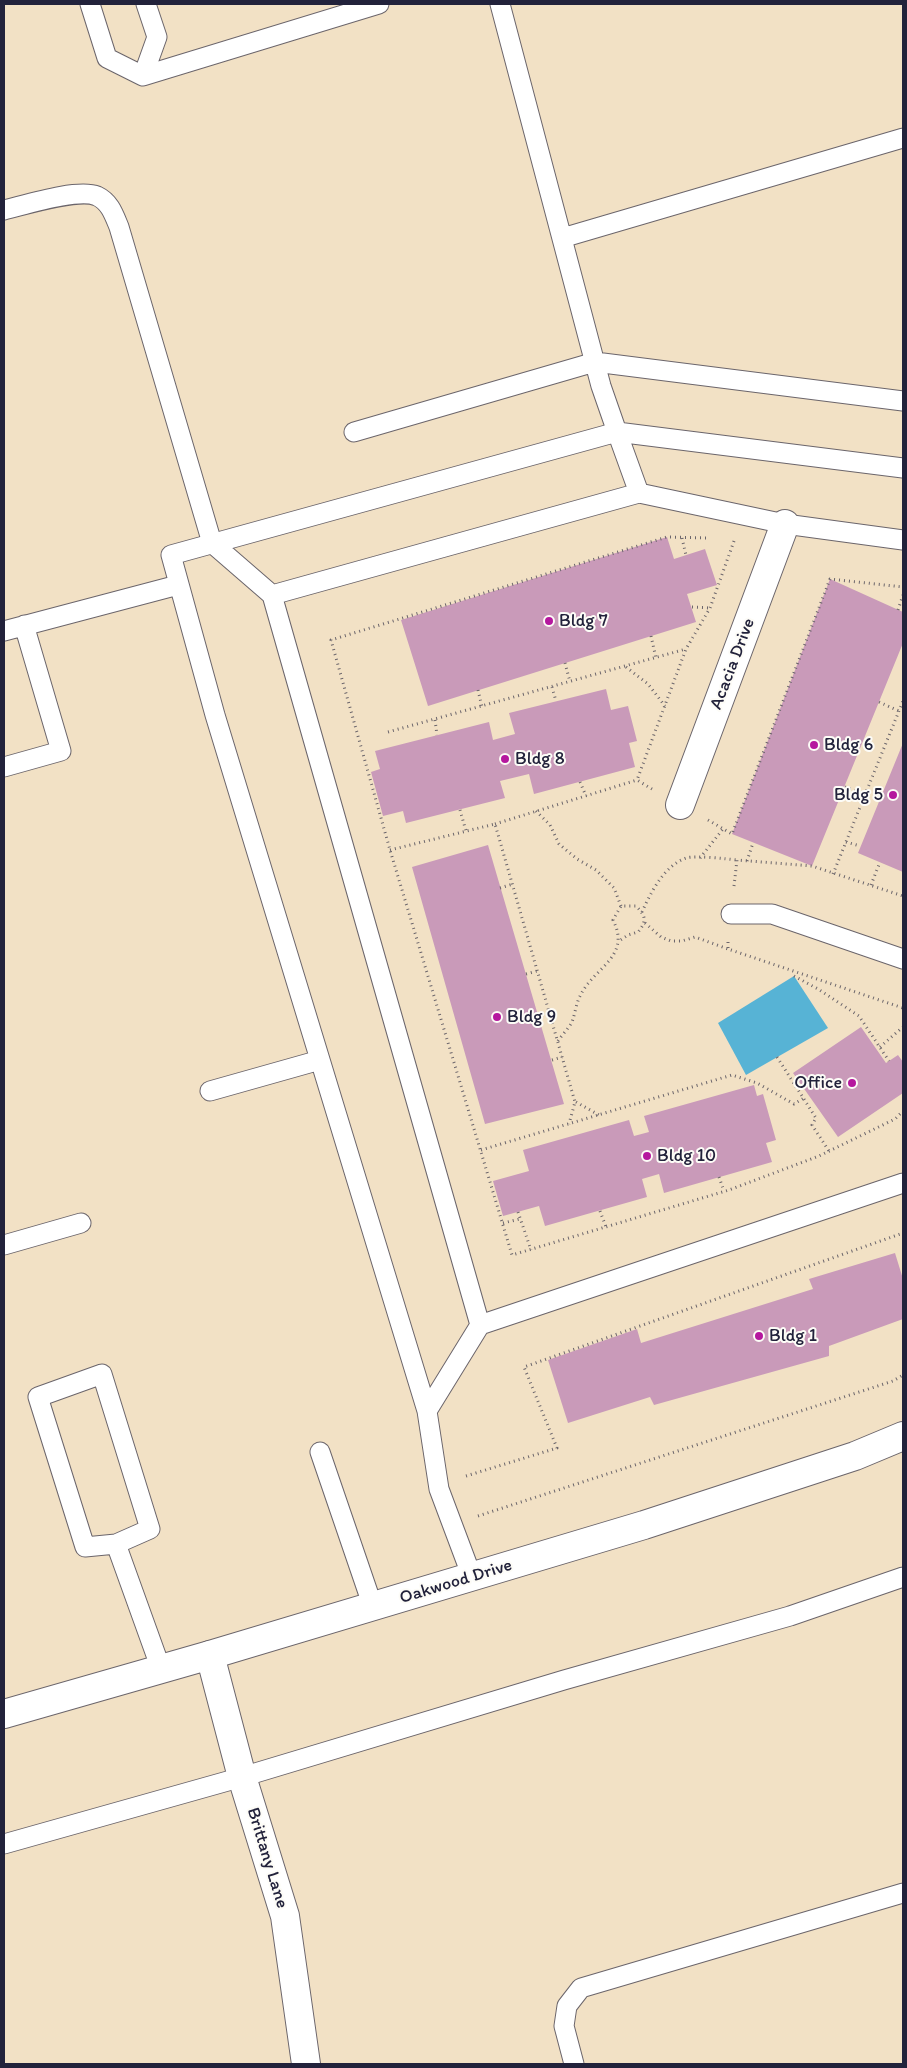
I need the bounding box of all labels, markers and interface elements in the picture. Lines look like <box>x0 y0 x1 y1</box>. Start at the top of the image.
place label: Bldg 7 <box>559 610 608 632</box>
marker: Bldg 7 <box>543 615 555 627</box>
street label: Acacia Drive <box>706 615 760 713</box>
place label: Bldg 6 <box>824 734 873 756</box>
marker: Bldg 6 <box>808 739 820 751</box>
place label: Bldg 8 <box>515 748 564 770</box>
marker: Bldg 8 <box>499 753 511 765</box>
place label: Bldg 5 <box>834 784 883 806</box>
marker: Bldg 5 <box>887 789 899 801</box>
place label: Bldg 9 <box>507 1006 556 1028</box>
marker: Bldg 9 <box>491 1011 503 1023</box>
place label: Office <box>794 1072 842 1094</box>
marker: Office <box>846 1077 858 1089</box>
place label: Bldg 10 <box>657 1145 716 1167</box>
marker: Bldg 10 <box>641 1150 653 1162</box>
place label: Bldg 1 <box>769 1325 817 1347</box>
marker: Bldg 1 <box>753 1330 765 1342</box>
street label: Oakwood Drive <box>397 1555 515 1609</box>
street label: Brittany Lane <box>241 1805 293 1911</box>

